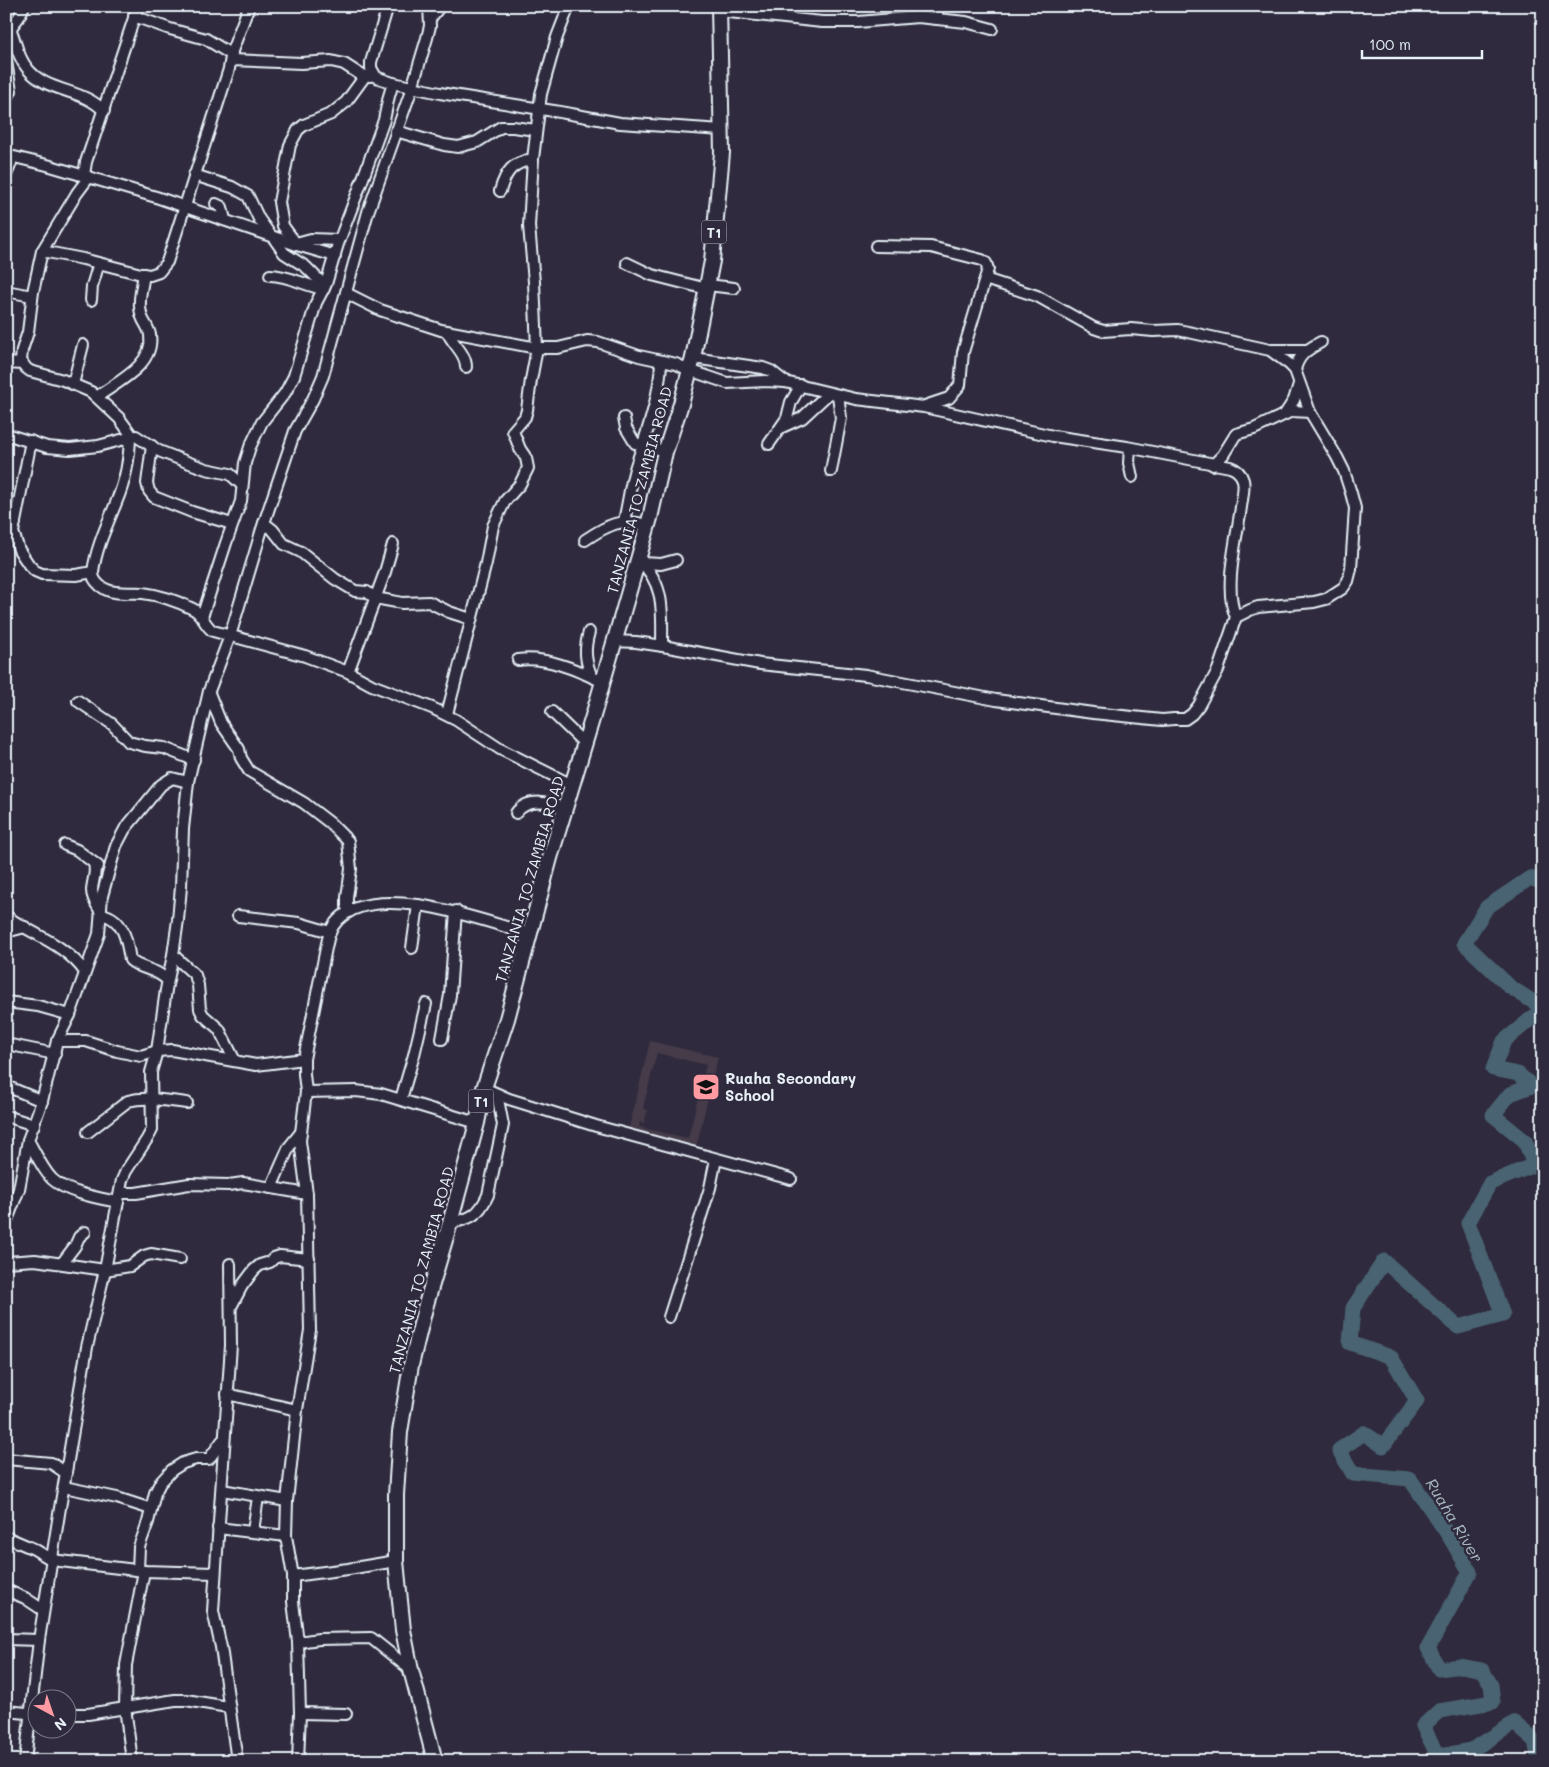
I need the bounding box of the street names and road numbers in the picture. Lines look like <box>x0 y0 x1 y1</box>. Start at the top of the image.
road number: T1 <box>702 220 726 243</box>
street label: TANZANIA TO ZAMBIA ROAD <box>602 384 676 596</box>
street label: TANZANIA TO ZAMBIA ROAD <box>490 773 568 985</box>
road number: T1 <box>468 1090 494 1112</box>
street label: TANZANIA TO ZAMBIA ROAD <box>384 1164 458 1376</box>

